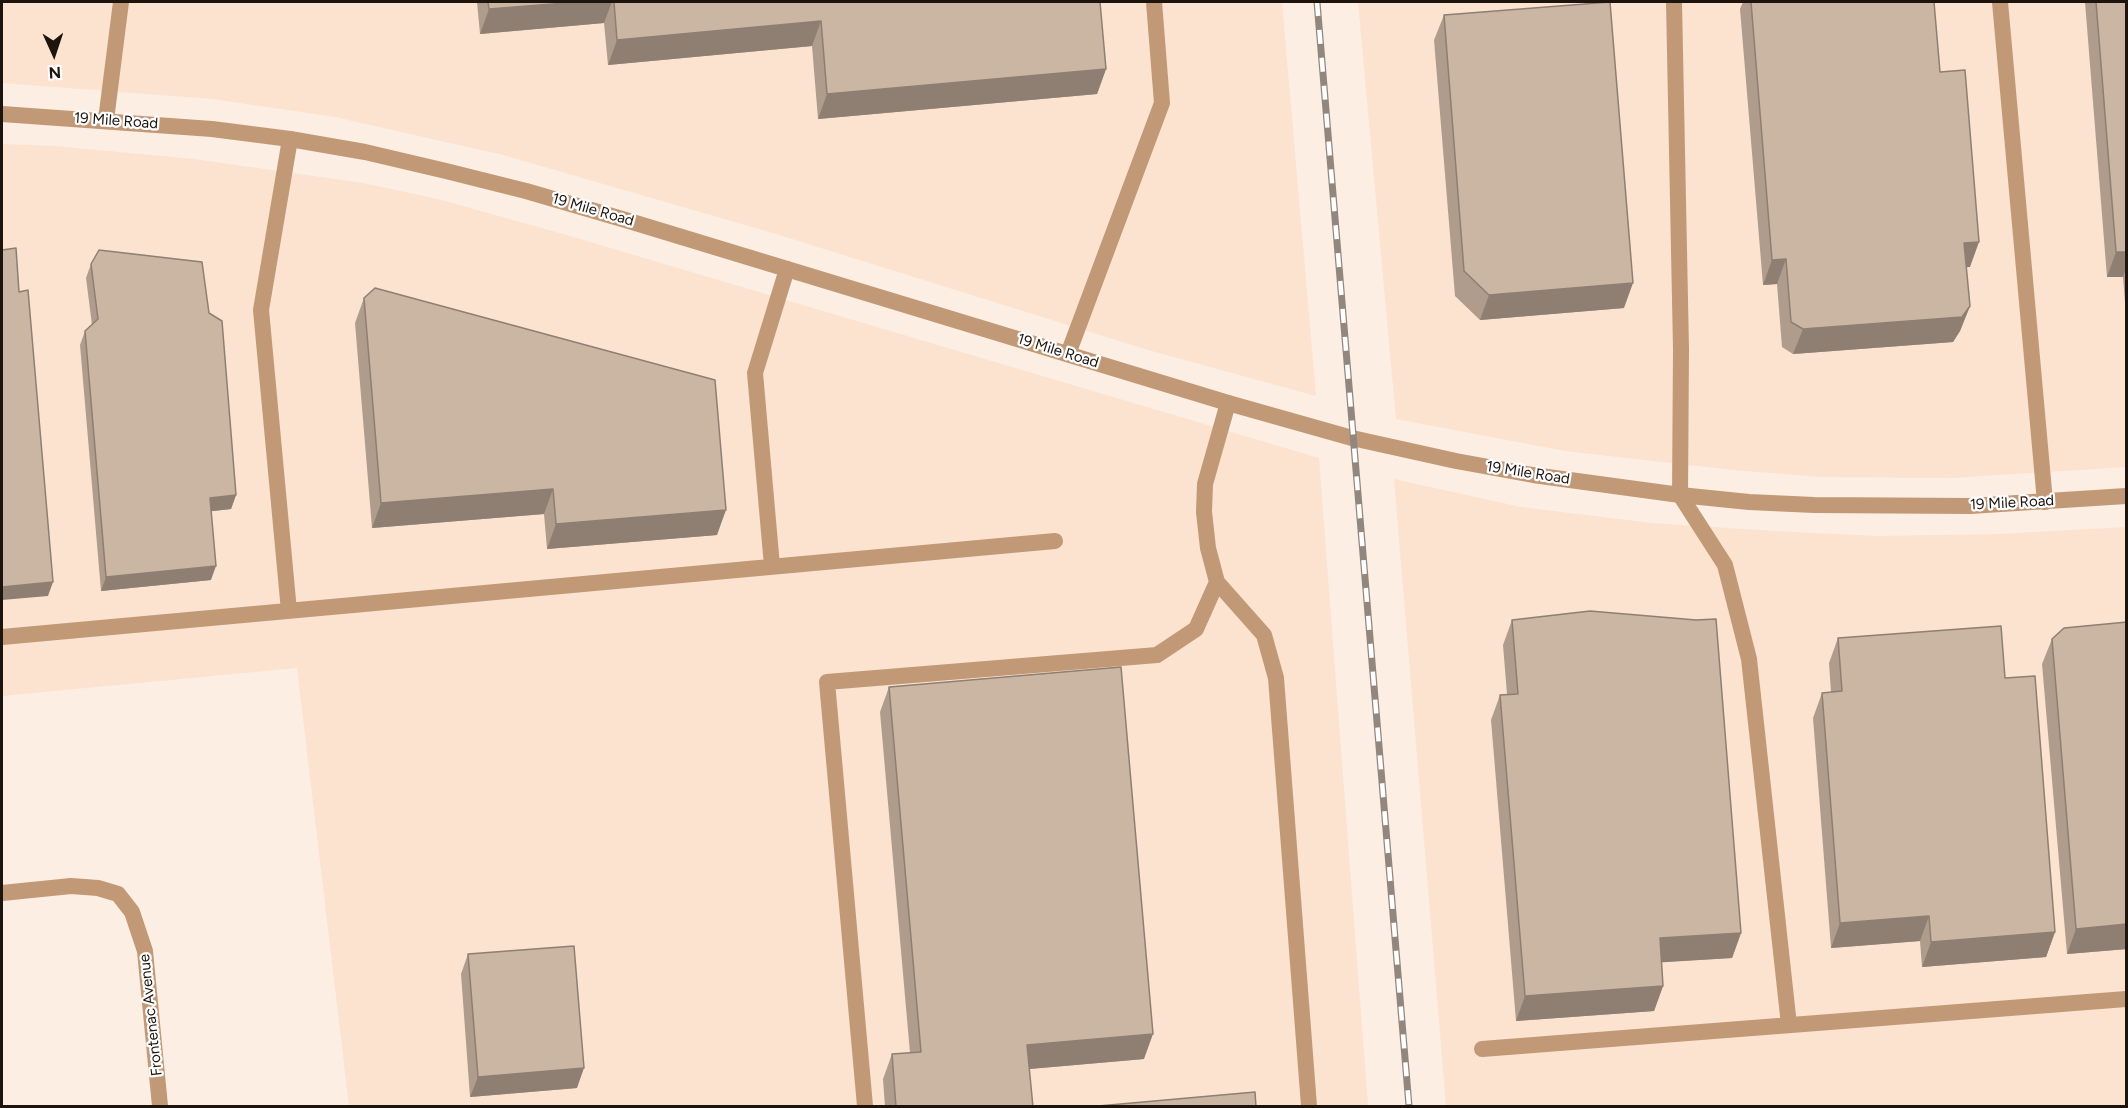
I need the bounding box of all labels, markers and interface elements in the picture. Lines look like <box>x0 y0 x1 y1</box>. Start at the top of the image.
north arrow <box>24 24 84 84</box>
text: N <box>48 63 62 82</box>
street label: 19 Mile Road <box>73 109 159 133</box>
street label: 19 Mile Road <box>550 190 636 230</box>
street label: 19 Mile Road <box>1015 330 1101 372</box>
street label: 19 Mile Road <box>1485 458 1571 488</box>
street label: 19 Mile Road <box>1969 492 2055 514</box>
street label: Frontenac Avenue <box>136 953 166 1077</box>

